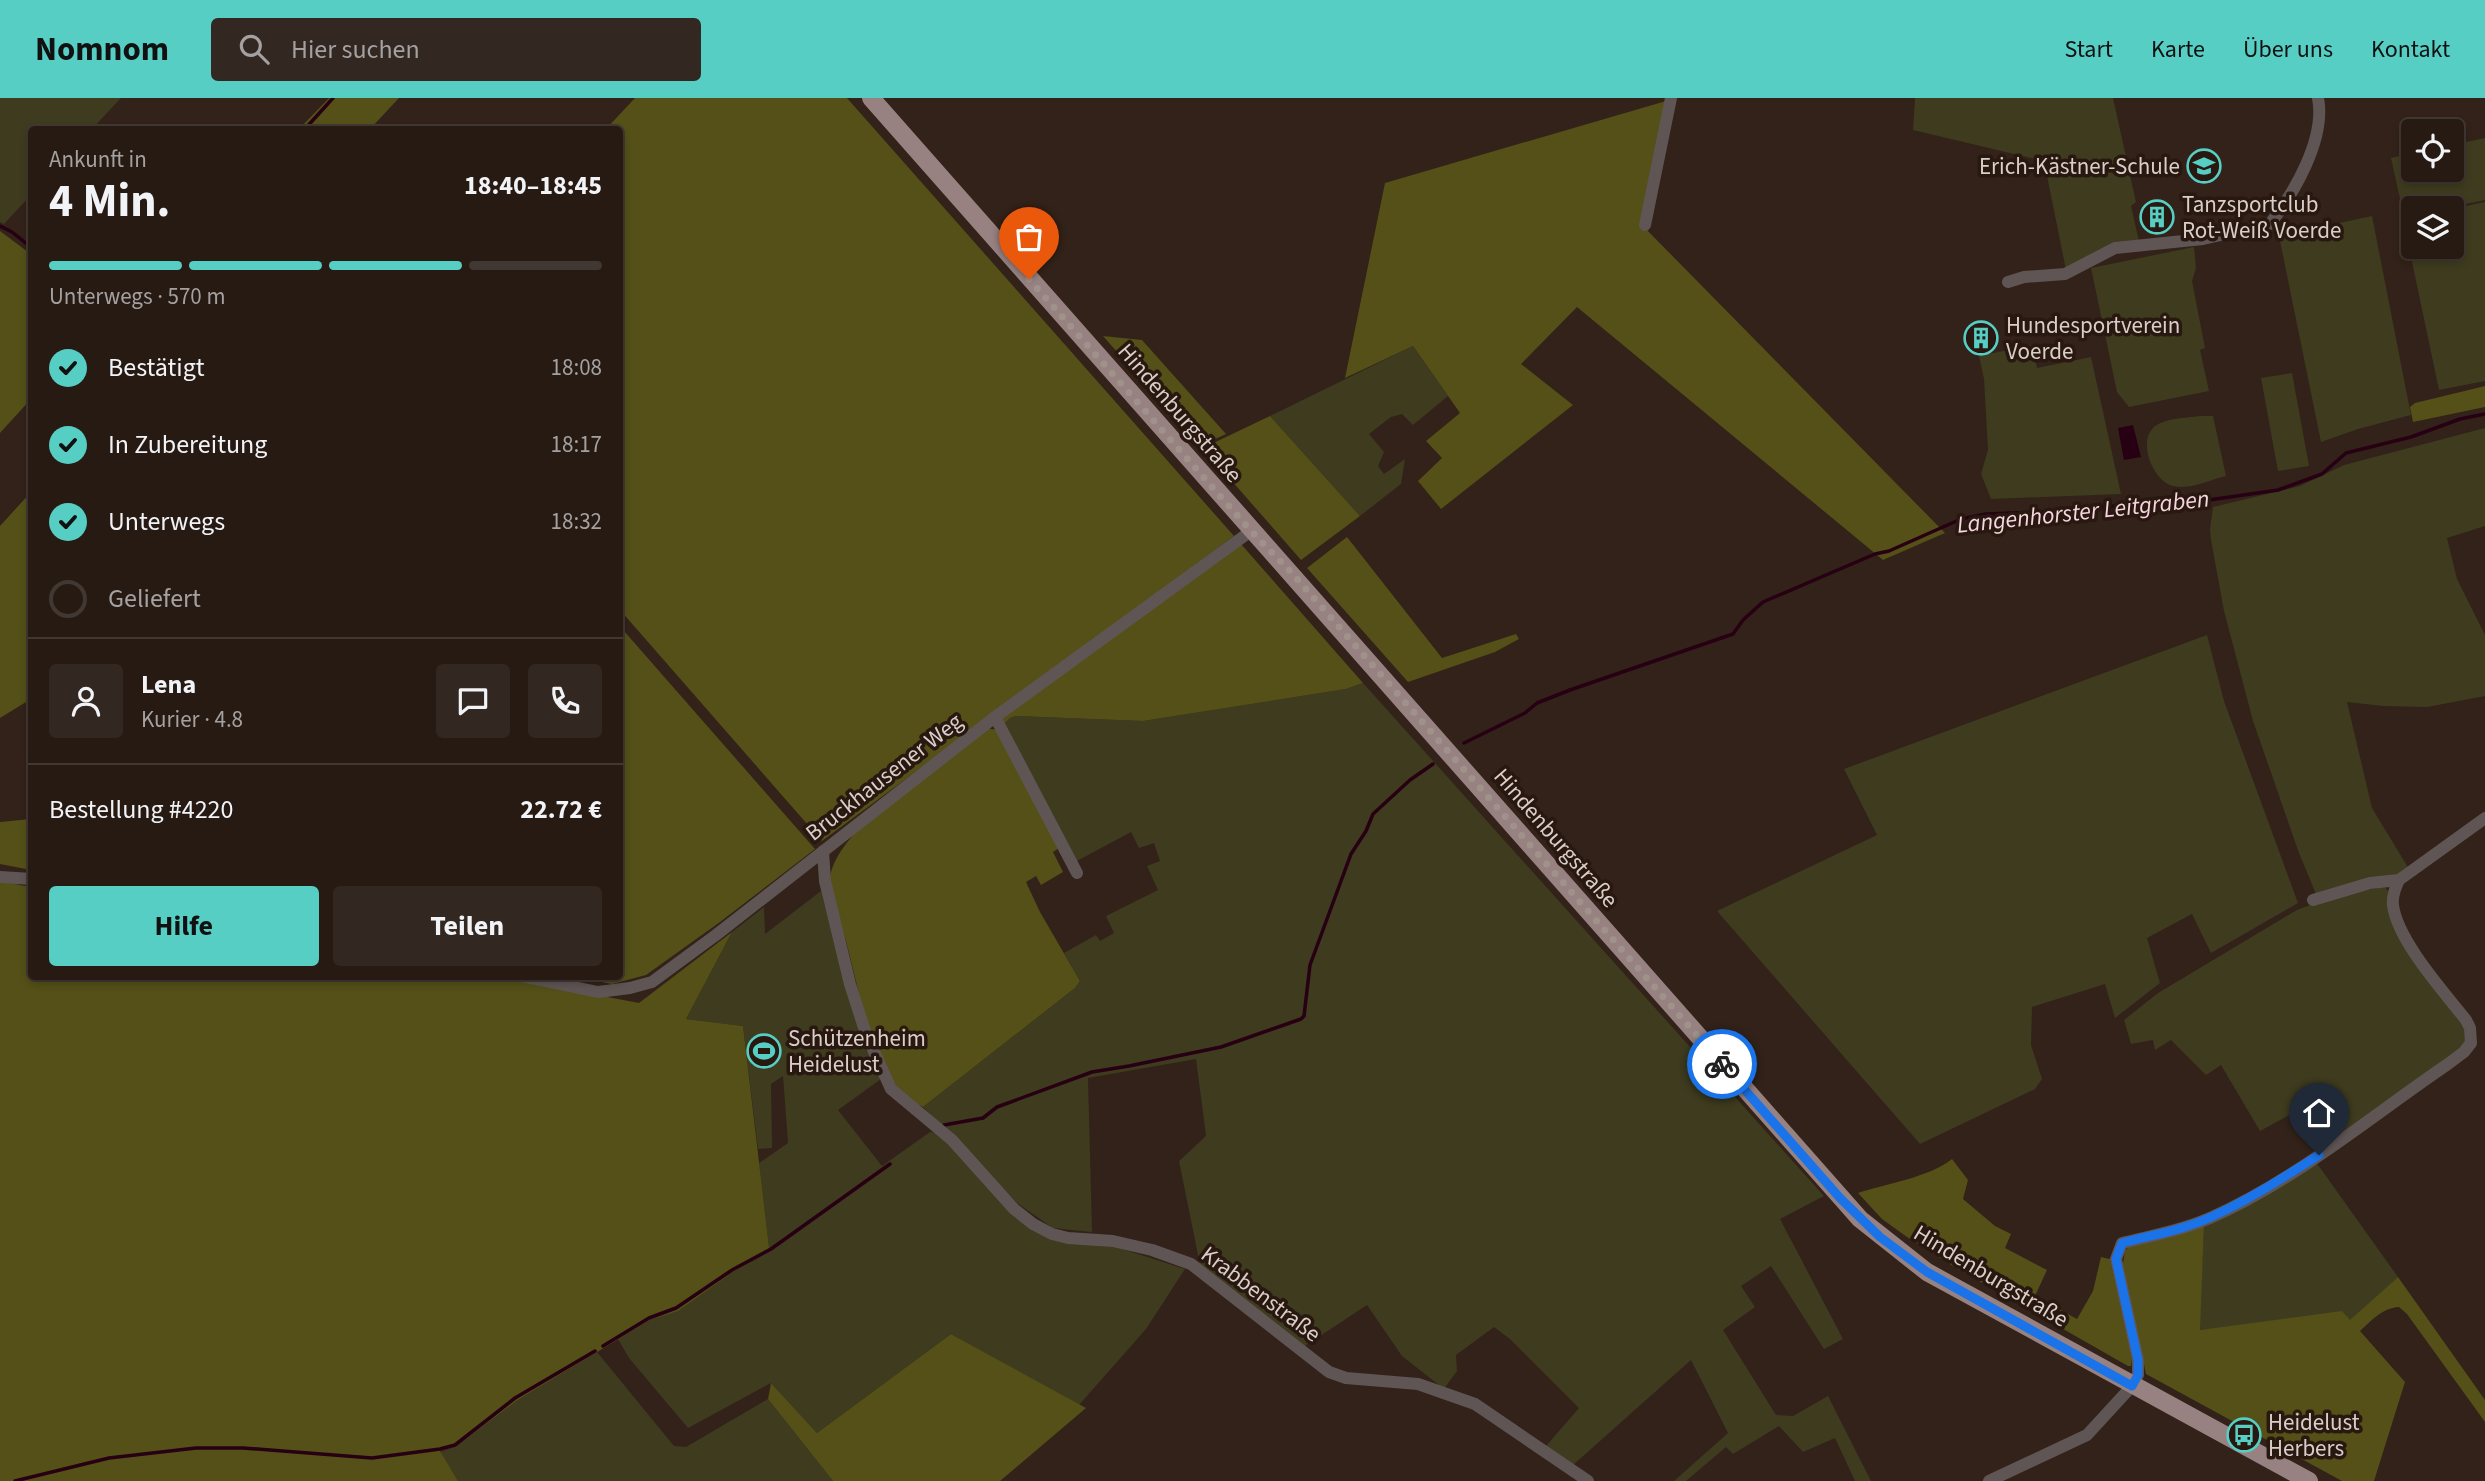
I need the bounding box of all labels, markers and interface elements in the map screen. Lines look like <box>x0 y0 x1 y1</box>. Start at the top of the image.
search box <box>211 18 701 81</box>
text: Nomnom <box>35 26 169 73</box>
icon: search <box>235 30 273 68</box>
text: Hier suchen <box>291 31 420 68</box>
text: Start <box>2065 32 2113 67</box>
text: Karte <box>2151 32 2205 67</box>
text: Über uns <box>2243 32 2333 67</box>
text: Kontakt <box>2371 32 2450 67</box>
map controls <box>2401 119 2464 259</box>
button: locate <box>2401 119 2464 182</box>
text: Ankunft in <box>49 143 147 176</box>
school or university icon: Erich-Kästner-Schule <box>2185 147 2223 185</box>
place label: Erich-Kästner-Schule <box>1979 150 2180 183</box>
text: 18:40–18:45 <box>464 167 602 204</box>
text: 4 Min. <box>49 169 170 234</box>
place label: Tanzsportclub Rot-Weiß Voerde <box>2182 188 2341 247</box>
button: layers <box>2401 196 2464 259</box>
building icon: Tanzsportclub Rot-Weiß Voerde <box>2138 198 2176 236</box>
pin <box>999 207 1059 279</box>
icon: bag <box>1010 218 1048 256</box>
text: Unterwegs · 570 m <box>49 280 225 313</box>
place label: Hundesportverein Voerde <box>2006 309 2180 368</box>
building icon: Hundesportverein Voerde <box>1962 319 2000 357</box>
street label: Hindenburgstraße <box>1110 336 1250 490</box>
icon: check <box>49 349 87 387</box>
text: Bestätigt <box>108 349 205 386</box>
text: 18:08 <box>551 351 602 384</box>
icon: check <box>49 426 87 464</box>
text: In Zubereitung <box>108 426 267 463</box>
text: 18:17 <box>551 428 602 461</box>
water label: Langenhorster Leitgraben <box>1955 481 2211 543</box>
icon: check <box>49 503 87 541</box>
text: Unterwegs <box>108 503 225 540</box>
text: 18:32 <box>551 505 602 538</box>
text: Geliefert <box>108 580 201 617</box>
button: person <box>49 664 123 738</box>
button: chat <box>436 664 510 738</box>
button: phone <box>528 664 602 738</box>
text: Lena <box>141 666 196 703</box>
text: Kurier · 4.8 <box>141 703 243 736</box>
street label: Bruckhausener Weg <box>799 705 970 849</box>
street label: Hindenburgstraße <box>1486 761 1626 915</box>
text: Bestellung #4220 <box>49 791 233 828</box>
text: 22.72 € <box>520 791 602 828</box>
button: Hilfe <box>49 886 319 966</box>
button: Teilen <box>333 886 602 966</box>
place label: Schützenheim Heidelust <box>788 1022 926 1081</box>
courier <box>1687 1029 1757 1099</box>
sports icon: Schützenheim Heidelust <box>745 1032 783 1070</box>
icon: bike <box>1703 1045 1741 1083</box>
pin <box>2289 1083 2349 1155</box>
icon: home <box>2300 1094 2338 1132</box>
street label: Hindenburgstraße <box>1907 1217 2075 1335</box>
street label: Krabbenstraße <box>1194 1238 1328 1350</box>
place label: Heidelust Herbers <box>2268 1406 2360 1465</box>
bus stop icon: Heidelust Herbers <box>2225 1416 2263 1454</box>

